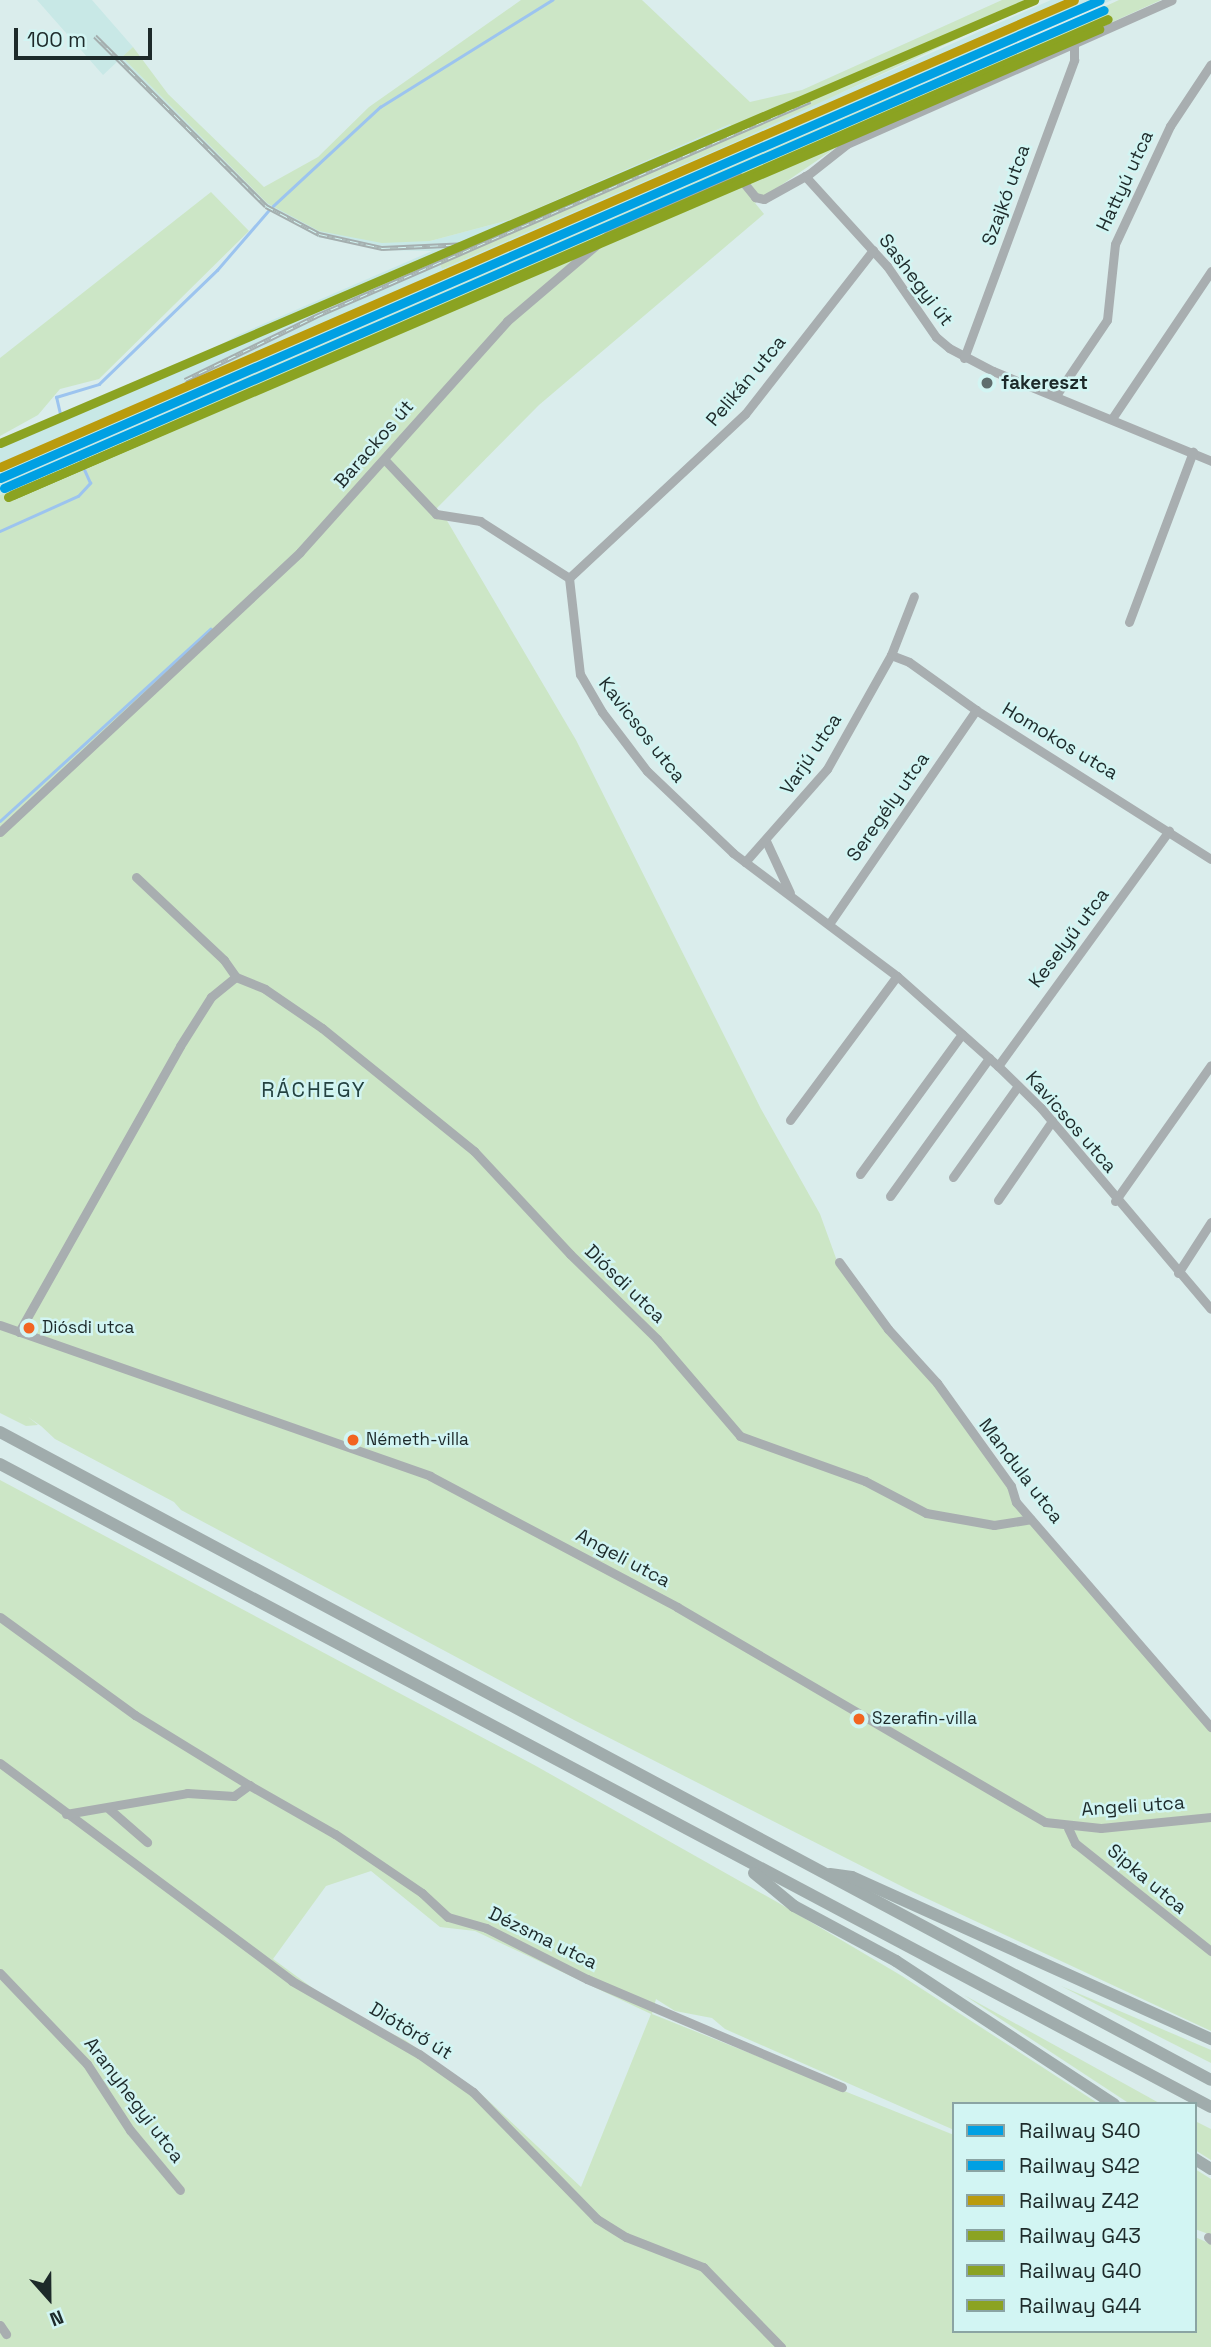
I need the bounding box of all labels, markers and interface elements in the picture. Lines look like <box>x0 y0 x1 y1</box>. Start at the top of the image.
scale bar <box>18 14 156 58</box>
text: 100 m <box>27 26 86 53</box>
street label: Hattyú utca <box>1092 127 1158 235</box>
street label: Szajkó utca <box>977 141 1035 249</box>
street label: Sashegyi út <box>874 230 958 330</box>
street label: Pelikán utca <box>701 331 791 431</box>
place label: fakereszt <box>1001 372 1088 394</box>
marker: fakereszt <box>979 375 995 391</box>
street label: Barackos út <box>330 395 418 493</box>
street label: Kavicsos utca <box>594 673 690 787</box>
street label: Homokos utca <box>998 698 1122 784</box>
street label: Varjú utca <box>776 709 846 799</box>
street label: Seregély utca <box>842 748 934 866</box>
street label: Keselyű utca <box>1024 884 1114 992</box>
street label: Kavicsos utca <box>1021 1067 1121 1177</box>
district label: RÁCHEGY <box>262 1077 366 1103</box>
street label: Diósdi utca <box>580 1240 670 1328</box>
place label: Diósdi utca <box>42 1318 134 1338</box>
marker: Diósdi utca <box>22 1321 36 1335</box>
street label: Mandula utca <box>974 1414 1068 1528</box>
place label: Németh-villa <box>366 1430 469 1450</box>
marker: Németh-villa <box>346 1433 360 1447</box>
street label: Angeli utca <box>572 1524 674 1592</box>
place label: Szerafin-villa <box>872 1709 977 1729</box>
marker: Szerafin-villa <box>852 1712 866 1726</box>
street label: Angeli utca <box>1081 1791 1185 1821</box>
street label: Sipka utca <box>1103 1839 1191 1919</box>
street label: Dézsma utca <box>485 1902 601 1974</box>
street label: Diótörő út <box>365 1997 457 2065</box>
street label: Aranyhegyi utca <box>79 2033 189 2167</box>
legend <box>952 2102 1197 2333</box>
text: Railway S40 <box>1019 2117 1141 2144</box>
text: Railway S42 <box>1019 2152 1140 2179</box>
text: Railway Z42 <box>1019 2187 1139 2214</box>
text: Railway G43 <box>1019 2222 1141 2249</box>
text: Railway G40 <box>1019 2257 1142 2284</box>
north arrow <box>14 2263 84 2333</box>
text: Railway G44 <box>1019 2292 1141 2319</box>
text: N <box>46 2304 67 2332</box>

